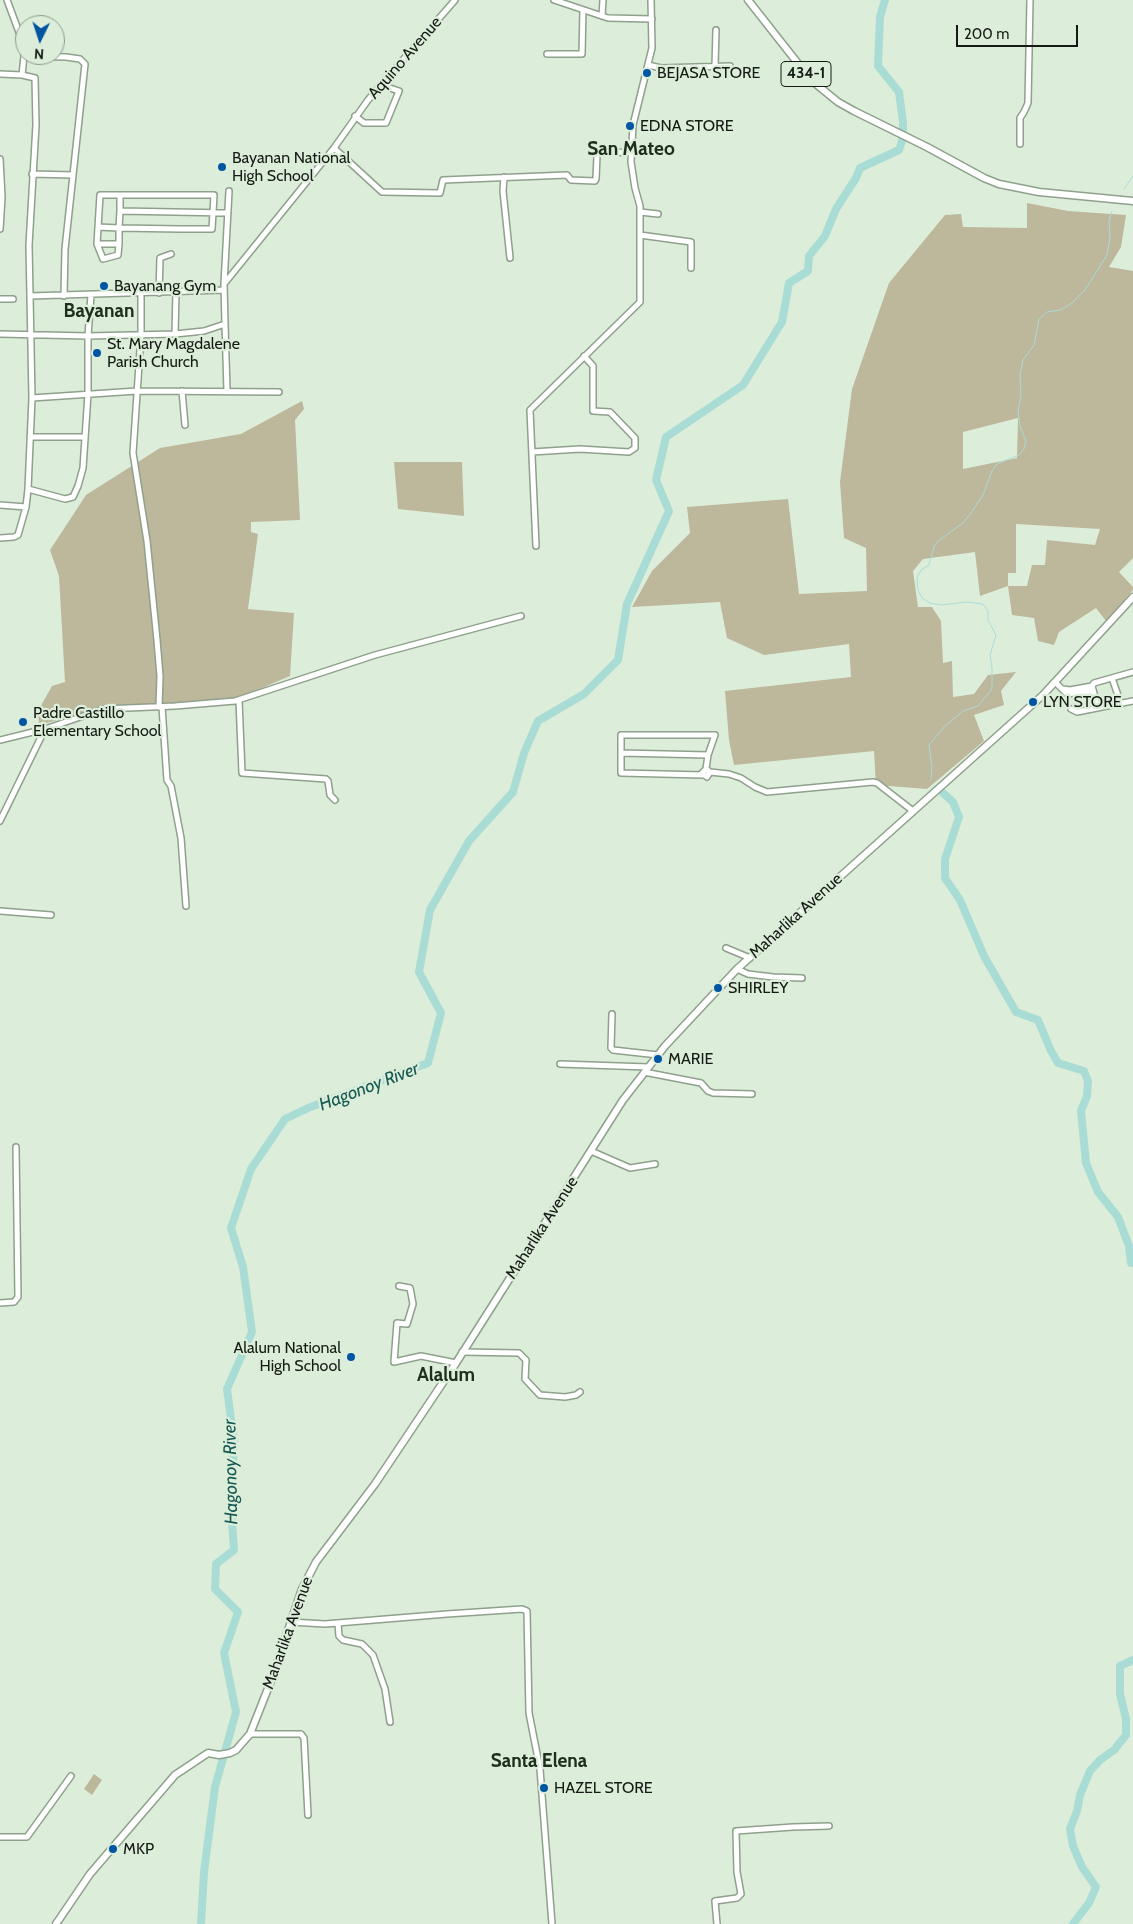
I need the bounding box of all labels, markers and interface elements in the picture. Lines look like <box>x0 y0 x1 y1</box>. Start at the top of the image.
street label: Aquino Avenue <box>364 13 446 103</box>
north arrow <box>15 15 65 65</box>
scale bar <box>958 15 1080 47</box>
text: 200 m <box>964 25 1009 43</box>
text: N <box>33 45 45 63</box>
road number: 434-1 <box>781 62 831 86</box>
place label: BEJASA STORE <box>657 63 760 83</box>
marker: BEJASA STORE <box>641 67 653 79</box>
place label: EDNA STORE <box>640 116 734 136</box>
marker: EDNA STORE <box>624 120 636 132</box>
district label: San Mateo <box>587 138 675 160</box>
place label: Bayanan National High School <box>232 148 350 186</box>
marker: Bayanan National High School <box>216 161 228 173</box>
place label: Bayanang Gym <box>114 276 216 296</box>
marker: Bayanang Gym <box>98 280 110 292</box>
district label: Bayanan <box>64 300 134 322</box>
place label: St. Mary Magdalene Parish Church <box>107 334 240 372</box>
marker: St. Mary Magdalene Parish Church <box>91 347 103 359</box>
place label: LYN STORE <box>1043 692 1122 712</box>
marker: LYN STORE <box>1027 696 1039 708</box>
place label: Padre Castillo Elementary School <box>33 703 161 741</box>
marker: Padre Castillo Elementary School <box>17 716 29 728</box>
street label: Maharlika Avenue <box>746 869 846 963</box>
place label: SHIRLEY <box>728 978 788 998</box>
marker: SHIRLEY <box>712 982 724 994</box>
place label: MARIE <box>668 1049 713 1069</box>
marker: MARIE <box>652 1053 664 1065</box>
water label: Hagonoy River <box>316 1058 422 1116</box>
street label: Maharlika Avenue <box>502 1173 582 1283</box>
place label: Alalum National High School <box>233 1338 341 1376</box>
marker: Alalum National High School <box>345 1351 357 1363</box>
district label: Alalum <box>417 1364 475 1386</box>
water label: Hagonoy River <box>219 1419 243 1525</box>
street label: Maharlika Avenue <box>259 1574 317 1692</box>
district label: Santa Elena <box>491 1750 587 1772</box>
place label: HAZEL STORE <box>554 1778 653 1798</box>
marker: HAZEL STORE <box>538 1782 550 1794</box>
place label: MKP <box>123 1839 154 1859</box>
marker: MKP <box>107 1843 119 1855</box>

